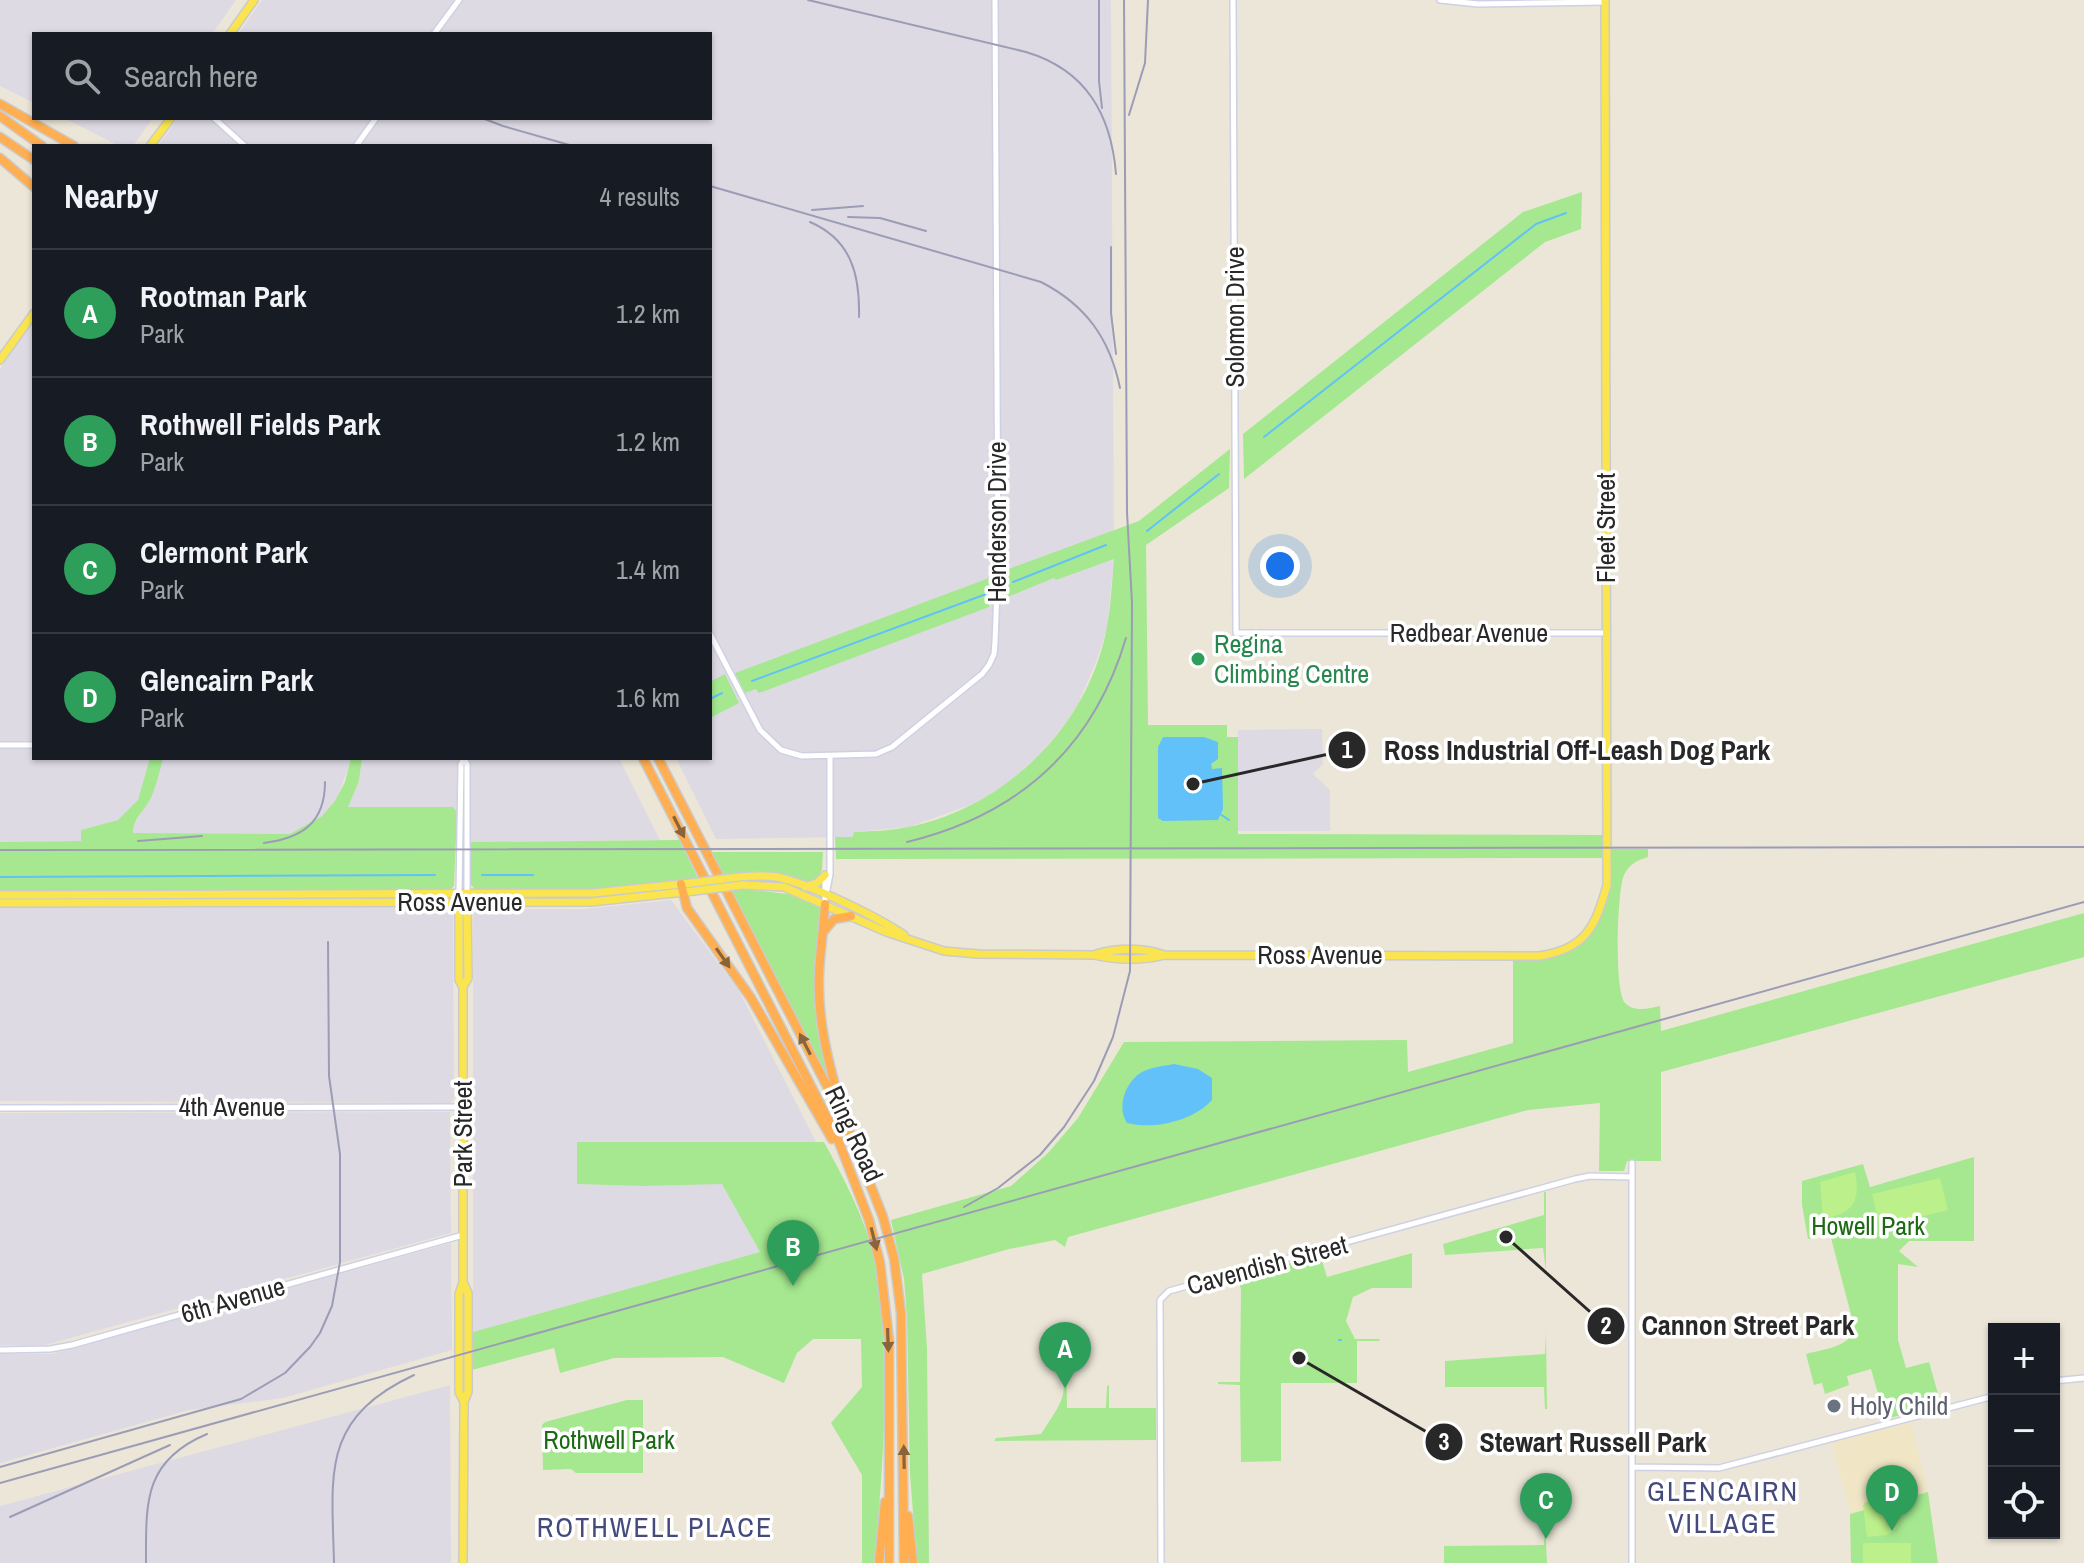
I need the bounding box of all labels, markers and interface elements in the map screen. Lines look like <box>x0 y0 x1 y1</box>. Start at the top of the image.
search box <box>32 32 712 120</box>
icon: search <box>60 54 104 98</box>
text: Search here <box>124 56 258 96</box>
text: Nearby <box>64 173 159 219</box>
text: 4 results <box>599 179 680 214</box>
street label: Solomon Drive <box>1217 247 1252 388</box>
text: Rootman Park <box>140 276 307 316</box>
text: A <box>82 296 98 331</box>
text: 1.2 km <box>616 296 680 331</box>
text: Park <box>140 316 184 351</box>
text: Rothwell Fields Park <box>140 404 381 444</box>
text: B <box>82 424 98 459</box>
text: 1.2 km <box>616 424 680 459</box>
street label: Henderson Drive <box>979 441 1014 603</box>
text: Park <box>140 444 184 479</box>
street label: Fleet Street <box>1588 473 1623 583</box>
text: Clermont Park <box>140 532 308 572</box>
your location <box>1260 546 1300 586</box>
text: C <box>82 552 98 587</box>
text: 1.4 km <box>616 552 680 587</box>
text: Park <box>140 572 184 607</box>
street label: Redbear Avenue <box>1390 615 1548 650</box>
place label: Regina Climbing Centre <box>1214 626 1369 691</box>
marker: Regina Climbing Centre <box>1189 650 1207 668</box>
text: Glencairn Park <box>140 660 314 700</box>
text: D <box>82 680 98 715</box>
text: 1.6 km <box>616 680 680 715</box>
text: Park <box>140 700 184 735</box>
callout: Ross Industrial Off-Leash Dog Park <box>1327 724 1786 776</box>
text: Ross Industrial Off-Leash Dog Park <box>1384 731 1771 769</box>
text: 1 <box>1342 733 1353 765</box>
one-way arrow <box>672 816 686 839</box>
street label: Ross Avenue <box>397 884 523 919</box>
street label: Ross Avenue <box>1257 937 1383 972</box>
one-way arrow <box>715 947 730 968</box>
one-way arrow <box>799 1033 812 1056</box>
street label: Ring Road <box>817 1080 892 1187</box>
street label: Park Street <box>445 1081 480 1187</box>
street label: 4th Avenue <box>179 1089 285 1124</box>
park label: Howell Park <box>1811 1208 1925 1243</box>
pin: B <box>767 1220 819 1286</box>
one-way arrow <box>868 1226 881 1251</box>
street label: Cavendish Street <box>1183 1226 1351 1303</box>
street label: 6th Avenue <box>177 1268 289 1331</box>
callout: Cannon Street Park <box>1586 1300 1871 1352</box>
text: Cannon Street Park <box>1641 1306 1855 1344</box>
text: 2 <box>1601 1309 1612 1341</box>
pin: A <box>1039 1322 1091 1388</box>
map controls <box>1988 1323 2060 1539</box>
button: + <box>1988 1323 2060 1395</box>
one-way arrow <box>882 1328 895 1353</box>
place label: Holy Child <box>1850 1388 1948 1423</box>
button: − <box>1988 1395 2060 1467</box>
marker: Holy Child <box>1825 1397 1843 1415</box>
callout: Stewart Russell Park <box>1424 1416 1723 1468</box>
park label: Rothwell Park <box>543 1422 675 1457</box>
text: Stewart Russell Park <box>1479 1423 1707 1461</box>
text: 3 <box>1439 1425 1450 1457</box>
one-way arrow <box>897 1444 910 1469</box>
pin: D <box>1866 1465 1918 1531</box>
button: locate <box>1988 1467 2060 1539</box>
district label: GLENCAIRN VILLAGE <box>1647 1472 1799 1542</box>
pin: C <box>1520 1473 1572 1539</box>
district label: ROTHWELL PLACE <box>537 1508 773 1546</box>

